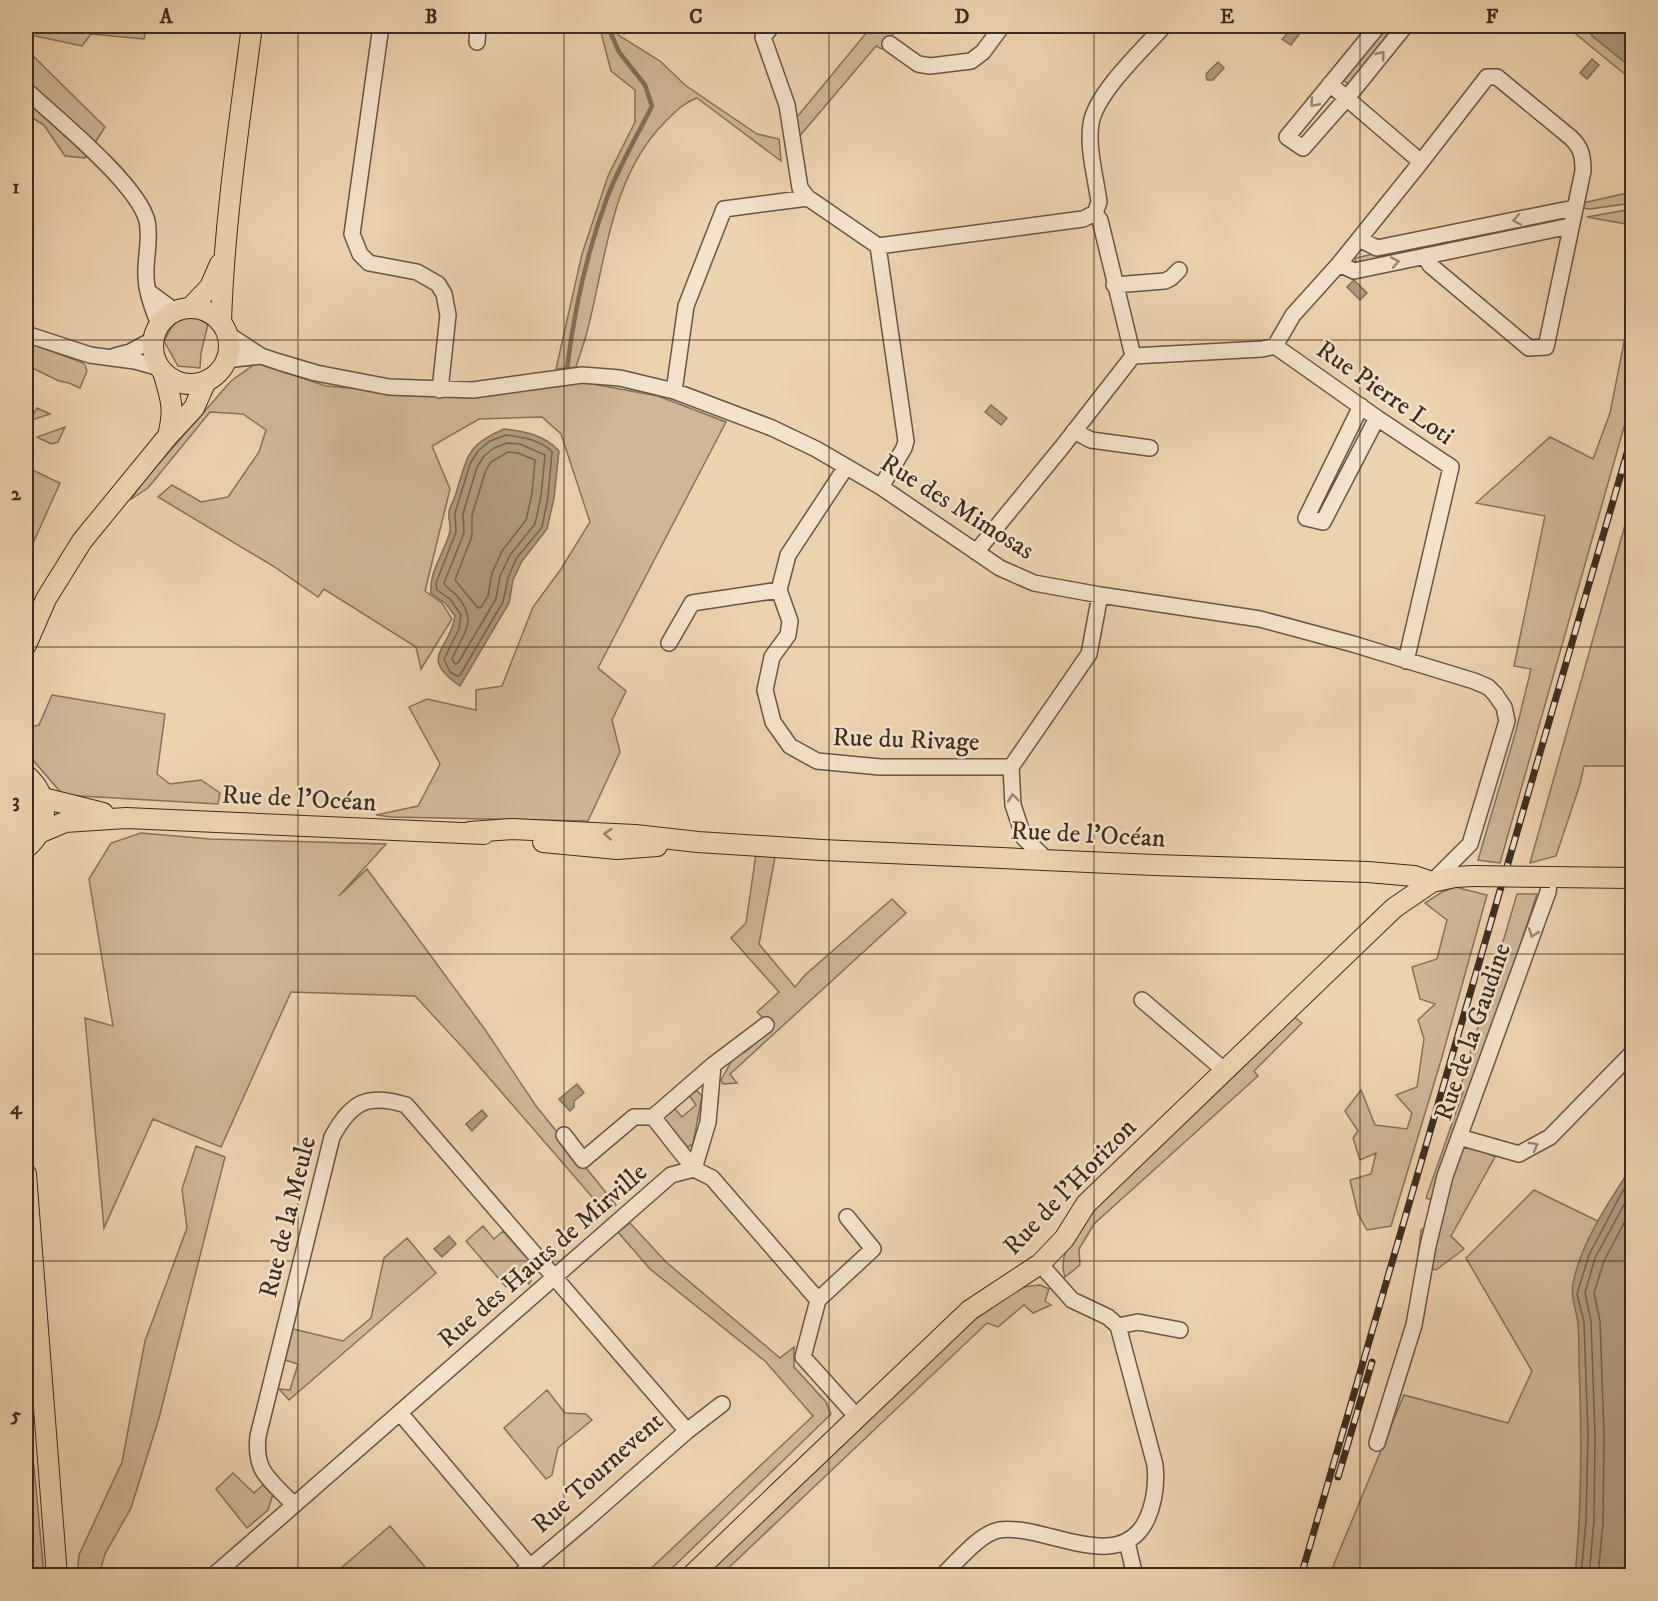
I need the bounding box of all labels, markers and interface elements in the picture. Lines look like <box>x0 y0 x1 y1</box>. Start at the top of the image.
text: A <box>159 5 174 30</box>
text: B <box>425 5 437 30</box>
text: C <box>689 5 703 30</box>
text: D <box>955 5 970 30</box>
text: E <box>1220 5 1234 30</box>
text: F <box>1486 5 1499 30</box>
one-way arrow <box>1374 51 1385 62</box>
one-way arrow <box>1311 96 1322 107</box>
text: 1 <box>12 175 20 200</box>
one-way arrow <box>1512 212 1522 225</box>
one-way arrow <box>1390 256 1400 269</box>
street label: Rue Pierre Loti <box>1310 333 1460 453</box>
street label: Rue des Mimosas <box>874 447 1040 567</box>
text: 2 <box>11 482 22 507</box>
street label: Rue du Rivage <box>832 721 980 759</box>
street label: Rue de l'Océan <box>221 778 378 820</box>
text: 3 <box>12 789 20 814</box>
one-way arrow <box>1007 793 1020 803</box>
street label: Rue de l'Océan <box>1010 814 1167 856</box>
one-way arrow <box>603 827 612 840</box>
one-way arrow <box>1528 927 1540 938</box>
street label: Rue de la Gaudine <box>1427 939 1519 1125</box>
text: 4 <box>10 1096 23 1121</box>
street label: Rue de l'Horizon <box>996 1111 1144 1262</box>
street label: Rue de la Meule <box>252 1133 324 1301</box>
one-way arrow <box>1528 1141 1538 1153</box>
street label: Rue des Hauts de Mirville <box>432 1156 654 1356</box>
text: 5 <box>10 1403 21 1428</box>
street label: Rue Tournevent <box>525 1405 671 1541</box>

